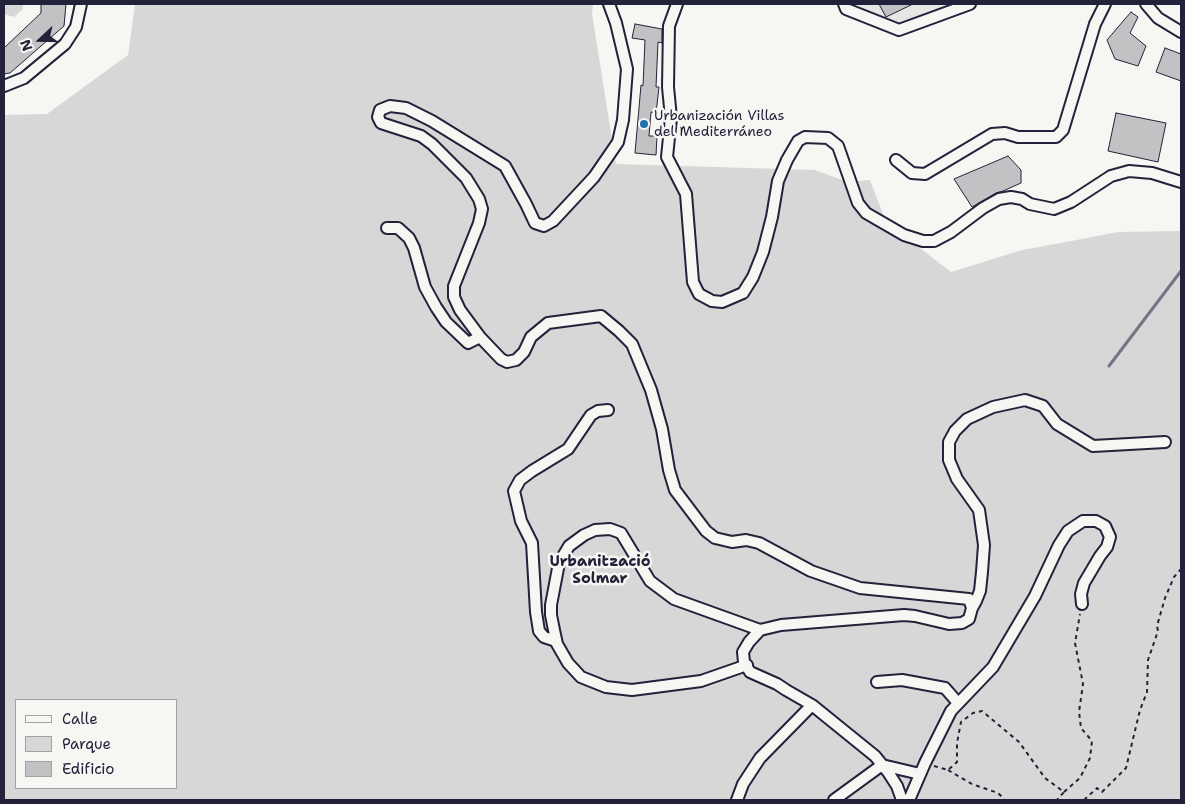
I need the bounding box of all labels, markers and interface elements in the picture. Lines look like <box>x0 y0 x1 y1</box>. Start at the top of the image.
north arrow <box>15 15 65 65</box>
text: N <box>16 37 36 54</box>
place label: Urbanización Villas del Mediterráneo <box>654 108 784 140</box>
marker: Urbanización Villas del Mediterráneo <box>638 118 650 130</box>
district label: Urbanització Solmar <box>549 553 651 588</box>
legend <box>15 699 178 789</box>
text: Calle <box>62 709 98 729</box>
text: Parque <box>62 734 111 754</box>
text: Edificio <box>62 759 114 779</box>

